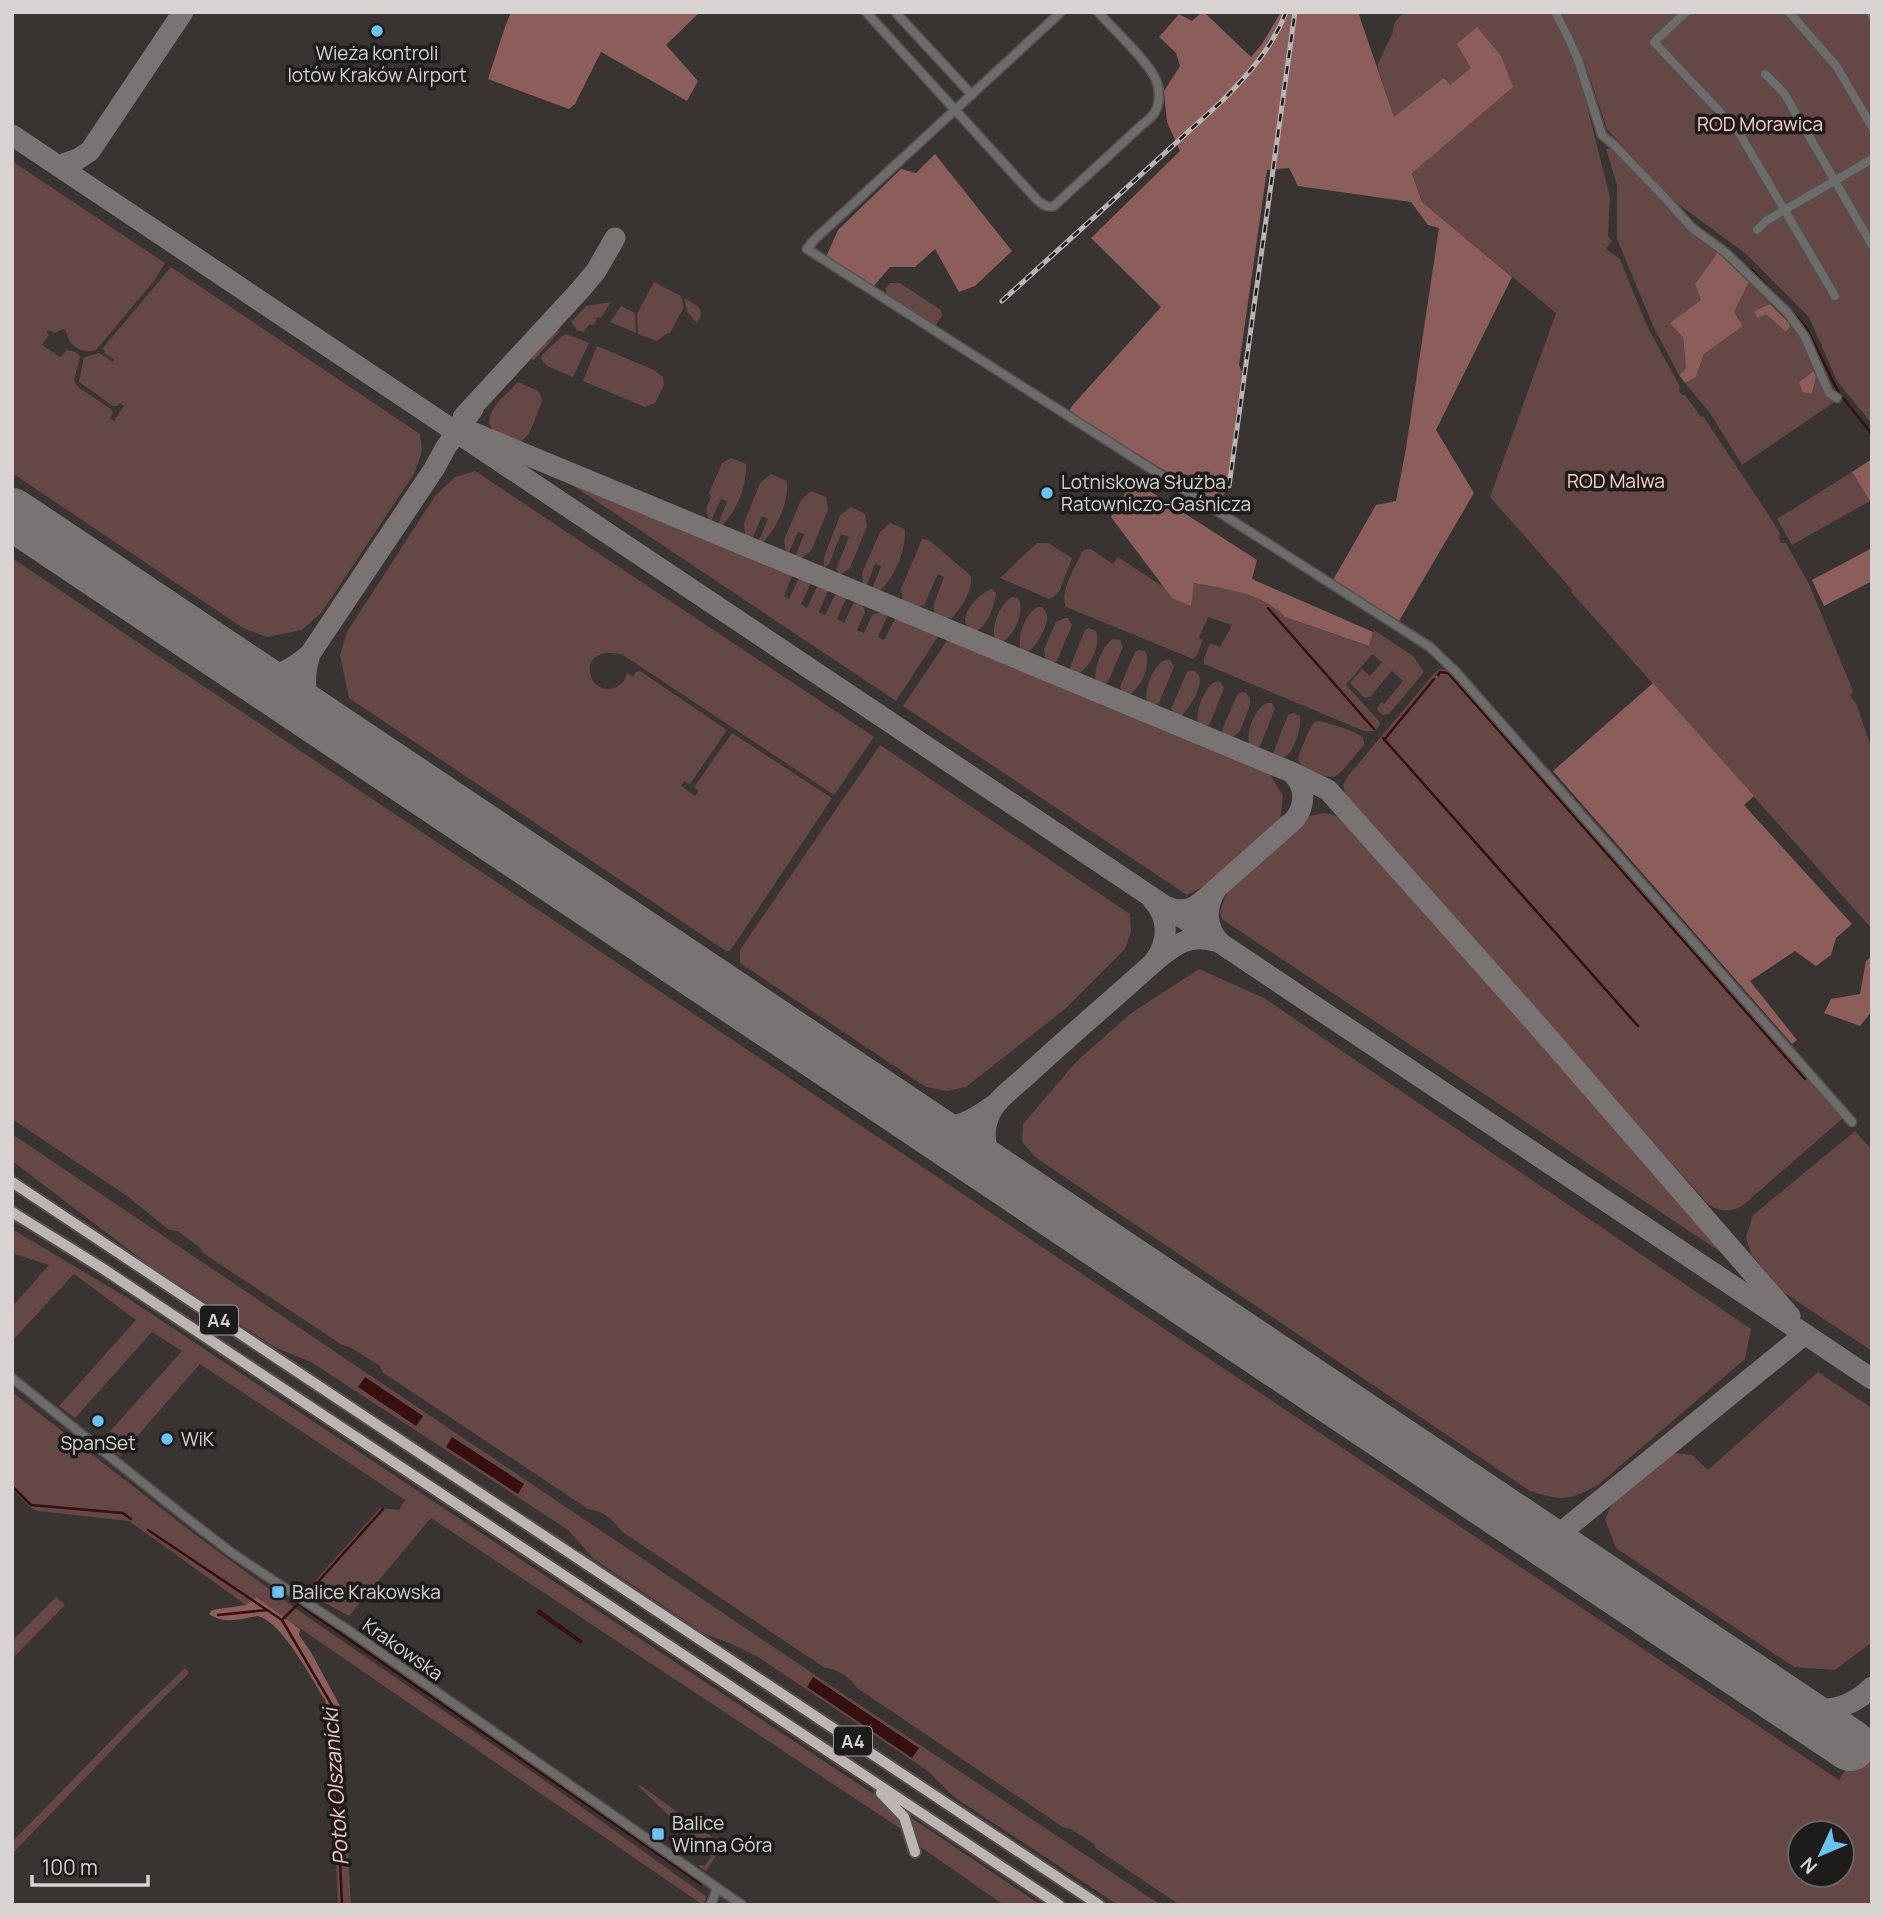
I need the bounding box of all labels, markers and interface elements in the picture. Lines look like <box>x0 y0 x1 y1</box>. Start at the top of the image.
marker: Wieża kontroli lotów Kraków Airport <box>369 23 385 39</box>
place label: Wieża kontroli lotów Kraków Airport <box>287 40 467 88</box>
park label: ROD Morawica <box>1697 111 1823 137</box>
park label: ROD Malwa <box>1567 468 1665 494</box>
place label: Lotniskowa Służba Ratowniczo-Gaśnicza <box>1061 469 1251 517</box>
marker: Lotniskowa Służba Ratowniczo-Gaśnicza <box>1039 485 1055 501</box>
road number: A4 <box>200 1306 238 1335</box>
marker: SpanSet <box>90 1413 106 1429</box>
place label: WiK <box>181 1426 215 1452</box>
place label: SpanSet <box>60 1430 136 1456</box>
marker: WiK <box>159 1431 175 1447</box>
place label: Balice Krakowska <box>292 1579 441 1605</box>
marker: Balice Krakowska <box>270 1584 286 1600</box>
street label: Krakowska <box>358 1612 448 1686</box>
water label: Potok Olszanicki <box>315 1704 354 1867</box>
road number: A4 <box>834 1726 872 1756</box>
place label: Balice Winna Góra <box>672 1810 772 1858</box>
north arrow <box>1786 1819 1856 1889</box>
marker: Balice Winna Góra <box>650 1826 666 1842</box>
scale bar <box>32 1843 147 1887</box>
text: N <box>1795 1852 1823 1880</box>
text: 100 m <box>42 1853 98 1881</box>

